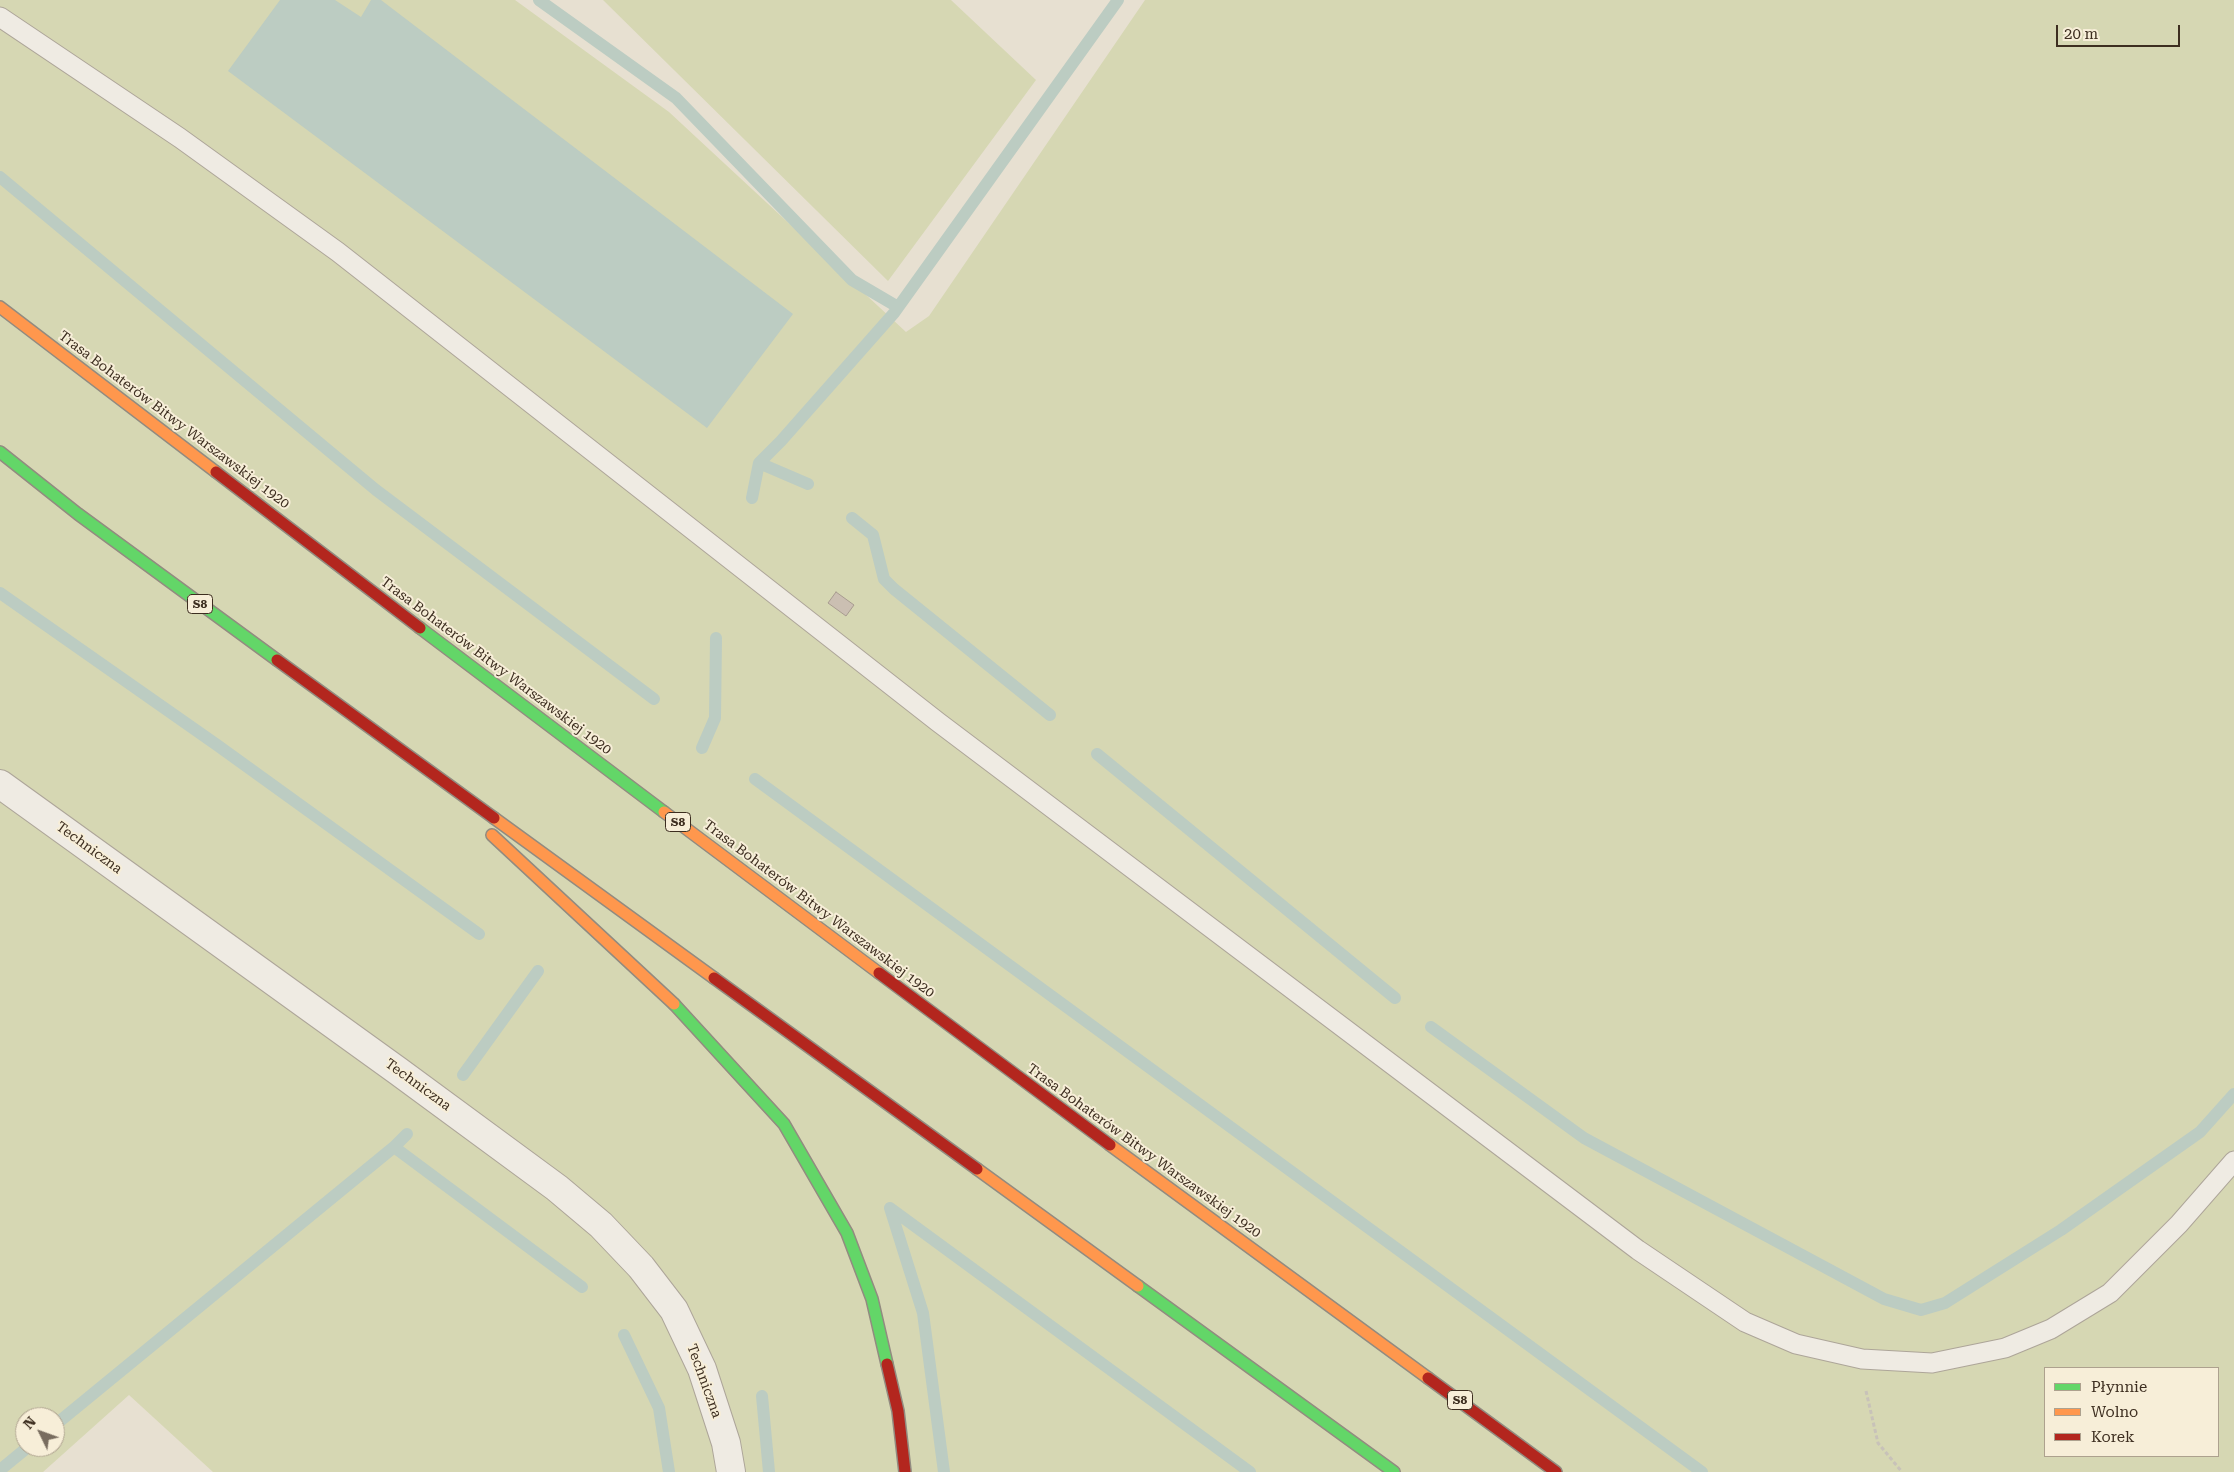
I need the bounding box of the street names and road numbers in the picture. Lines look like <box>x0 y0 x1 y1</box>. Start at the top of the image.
street label: Trasa Bohaterów Bitwy Warszawskiej 1920 <box>55 328 293 512</box>
street label: Trasa Bohaterów Bitwy Warszawskiej 1920 <box>377 574 615 758</box>
road number: S8 <box>188 594 212 614</box>
road number: S8 <box>666 812 690 832</box>
street label: Trasa Bohaterów Bitwy Warszawskiej 1920 <box>700 817 938 1001</box>
street label: Techniczna <box>53 818 125 878</box>
street label: Techniczna <box>382 1055 454 1115</box>
street label: Trasa Bohaterów Bitwy Warszawskiej 1920 <box>1024 1060 1264 1242</box>
street label: Techniczna <box>683 1342 725 1420</box>
road number: S8 <box>1448 1390 1472 1410</box>

